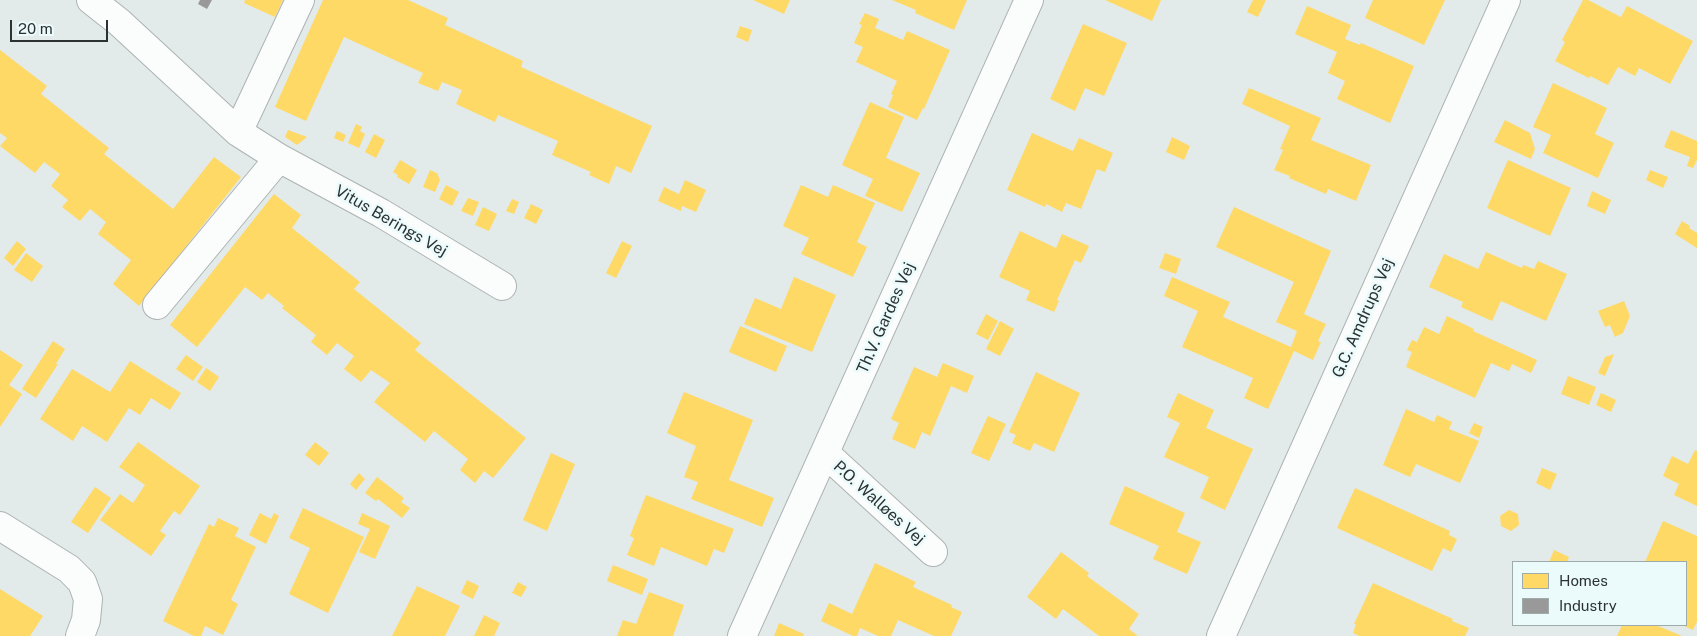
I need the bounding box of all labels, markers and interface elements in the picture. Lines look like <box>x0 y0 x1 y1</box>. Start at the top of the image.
scale bar <box>12 10 110 42</box>
text: 20 m <box>18 20 53 37</box>
street label: Vitus Berings Vej <box>331 181 451 261</box>
street label: G.C. Amdrups Vej <box>1328 255 1398 381</box>
street label: Th.V. Gardes Vej <box>853 259 919 377</box>
street label: P.O. Walløes Vej <box>829 457 929 549</box>
legend <box>1512 561 1687 626</box>
text: Homes <box>1559 572 1608 589</box>
text: Industry <box>1559 597 1617 614</box>

